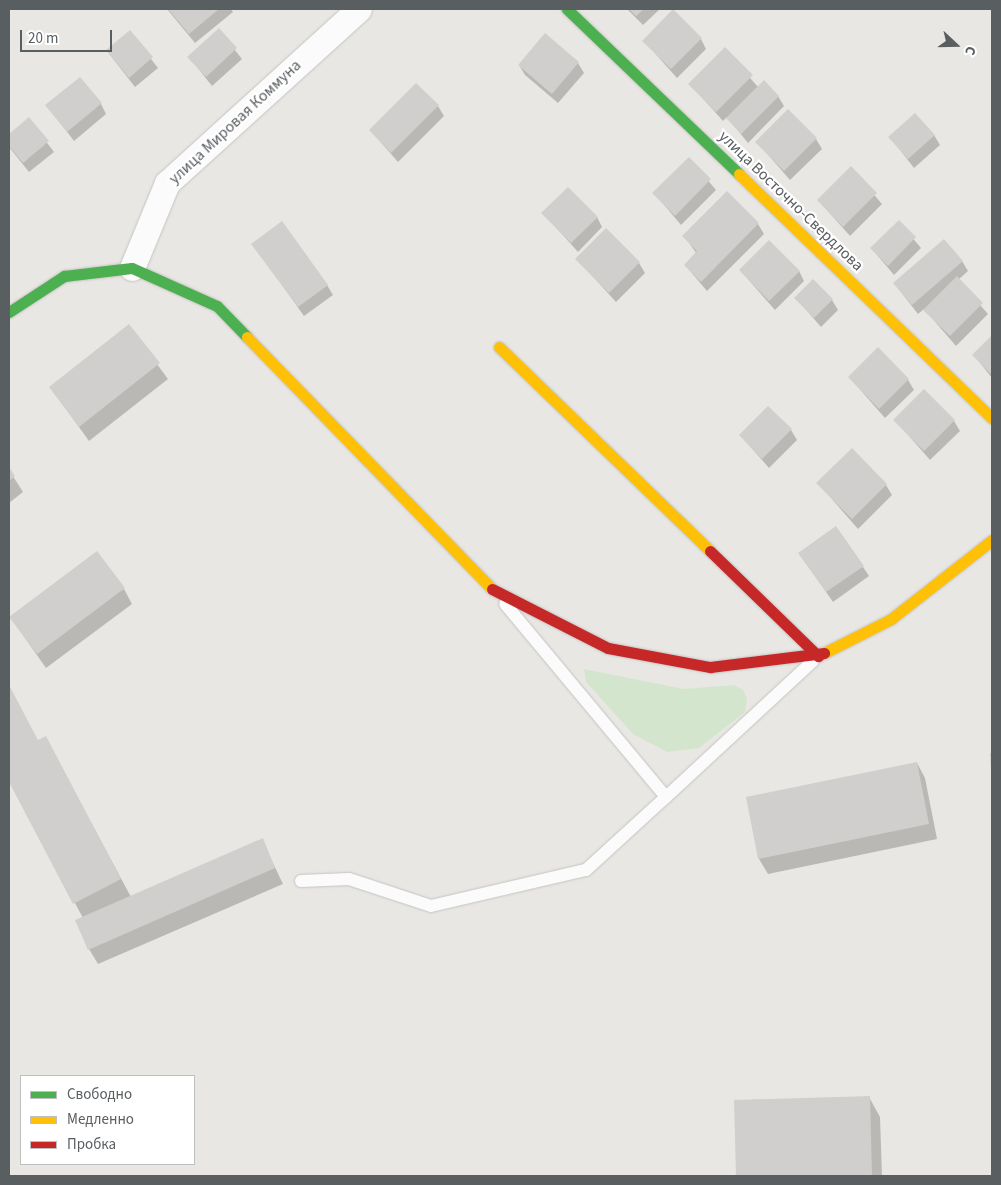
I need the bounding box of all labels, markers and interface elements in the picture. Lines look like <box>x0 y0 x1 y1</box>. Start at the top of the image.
scale bar <box>22 20 115 52</box>
north arrow <box>931 20 981 70</box>
text: 20 m <box>28 28 58 49</box>
text: С <box>959 43 981 58</box>
street label: улица Мировая Коммуна <box>165 56 305 188</box>
street label: улица Восточно-Свердлова <box>715 127 867 275</box>
legend <box>20 1075 195 1165</box>
text: Свободно <box>67 1084 132 1105</box>
text: Медленно <box>67 1109 134 1130</box>
text: Пробка <box>67 1134 116 1155</box>

